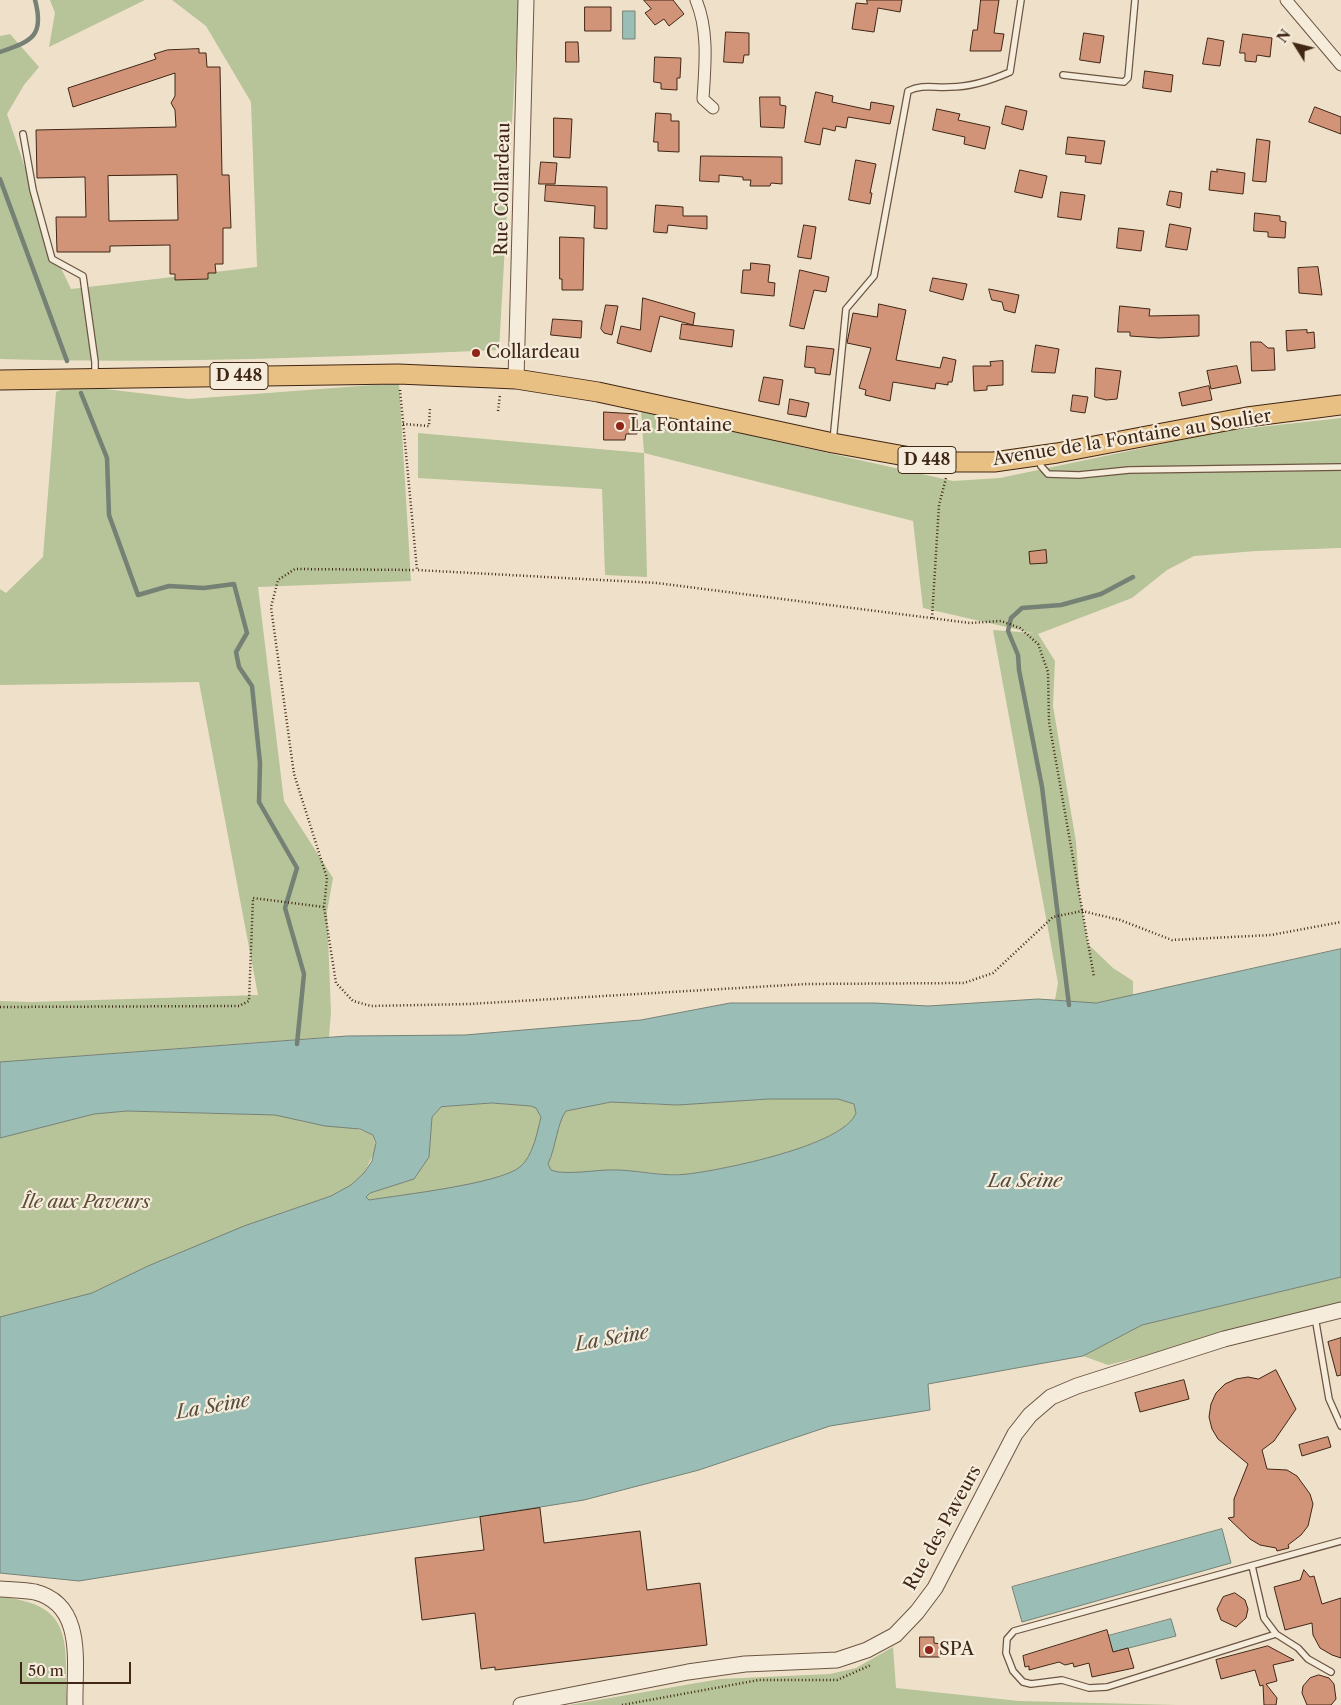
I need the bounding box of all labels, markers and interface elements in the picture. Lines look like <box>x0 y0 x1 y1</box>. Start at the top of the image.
north arrow <box>1271 20 1321 70</box>
text: N <box>1273 26 1295 46</box>
street label: Rue Collardeau <box>491 122 515 256</box>
place label: Collardeau <box>486 342 580 364</box>
marker: Collardeau <box>470 347 482 359</box>
road number: D 448 <box>210 362 268 390</box>
street label: Avenue de la Fontaine au Soulier <box>991 405 1273 471</box>
place label: La Fontaine <box>630 415 732 437</box>
marker: La Fontaine <box>614 420 626 432</box>
road number: D 448 <box>898 446 956 474</box>
water label: La Seine <box>988 1171 1062 1193</box>
park label: Île aux Paveurs <box>22 1192 150 1214</box>
water label: La Seine <box>573 1321 651 1357</box>
water label: La Seine <box>174 1389 252 1425</box>
street label: Rue des Paveurs <box>900 1462 986 1594</box>
place label: SPA <box>939 1639 974 1661</box>
marker: SPA <box>923 1644 935 1656</box>
scale bar <box>22 1652 134 1684</box>
text: 50 m <box>28 1661 64 1680</box>

